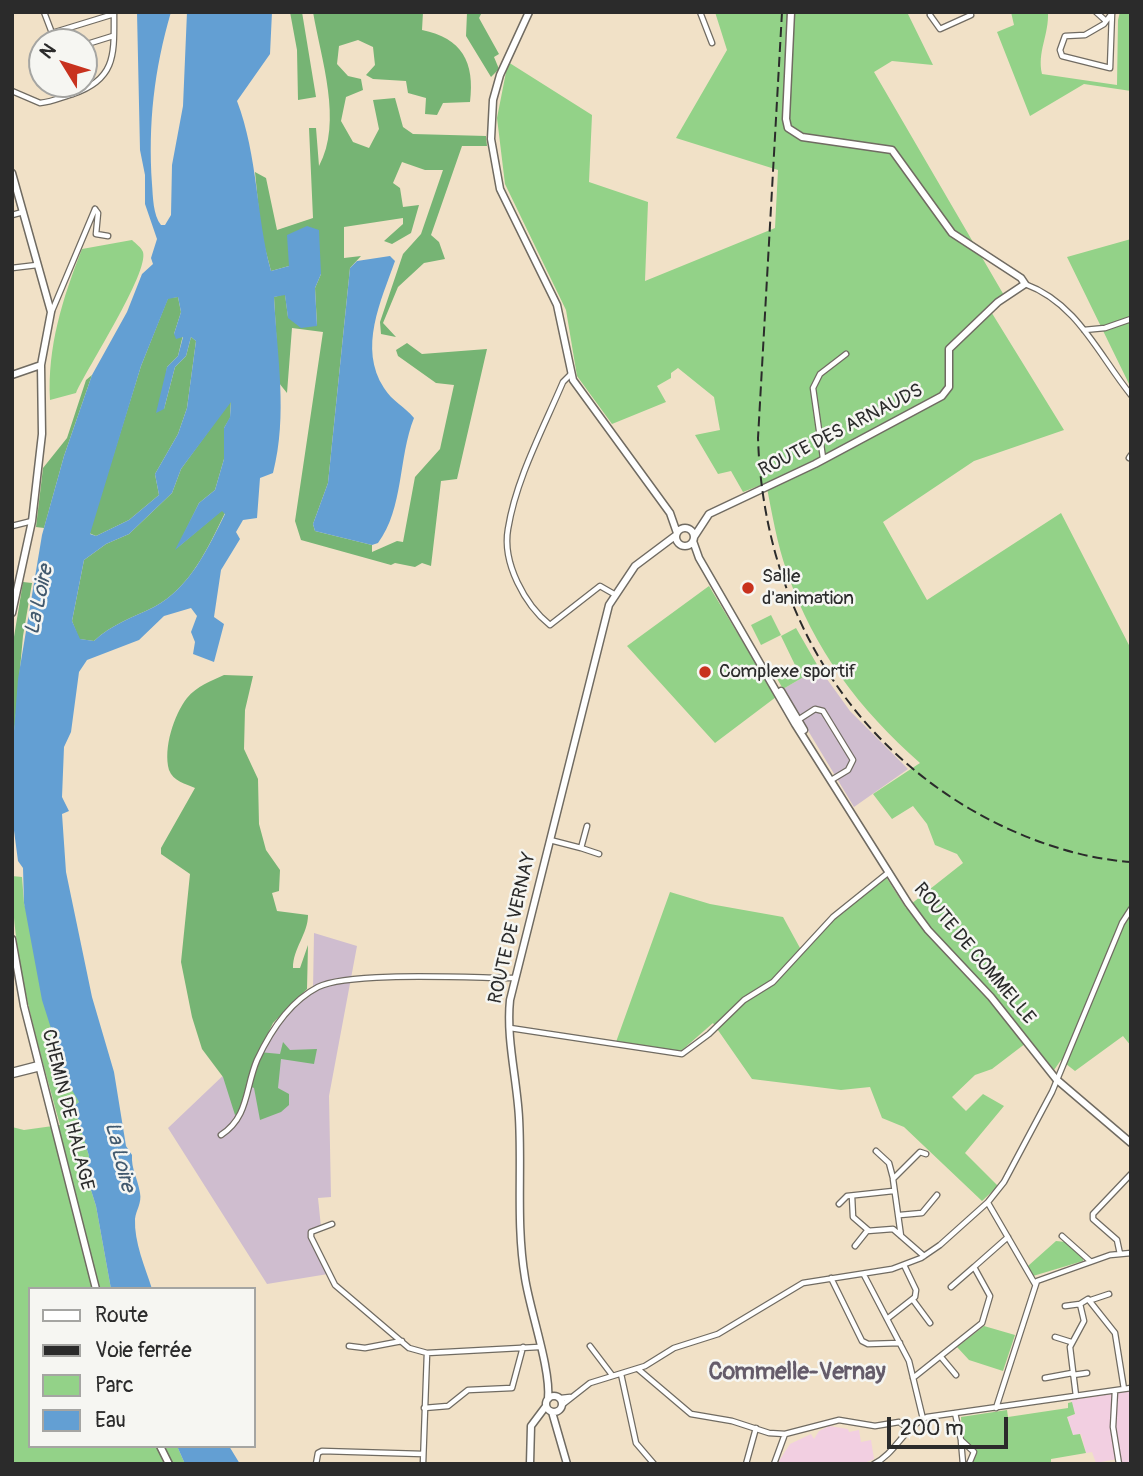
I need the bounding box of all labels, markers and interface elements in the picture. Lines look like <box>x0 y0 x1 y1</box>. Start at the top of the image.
north arrow <box>28 28 98 98</box>
text: N <box>35 39 61 64</box>
street label: ROUTE DES ARNAUDS <box>755 380 927 482</box>
water label: La Loire <box>20 563 60 637</box>
place label: Salle d'animation <box>762 566 854 610</box>
marker: Salle d'animation <box>740 580 756 596</box>
place label: Complexe sportif <box>719 661 856 683</box>
marker: Complexe sportif <box>697 664 713 680</box>
street label: ROUTE DE VERNAY <box>485 850 541 1006</box>
street label: ROUTE DE COMMELLE <box>908 879 1040 1029</box>
street label: CHEMIN DE HALAGE <box>36 1027 98 1193</box>
water label: La Loire <box>98 1120 140 1194</box>
legend <box>28 1287 256 1448</box>
text: Route <box>95 1302 148 1329</box>
text: Voie ferrée <box>95 1337 192 1364</box>
district label: Commelle-Vernay <box>709 1359 885 1387</box>
text: Parc <box>95 1372 134 1399</box>
scale bar <box>891 1402 1012 1446</box>
text: Eau <box>95 1407 126 1434</box>
text: 200 m <box>900 1415 964 1442</box>

